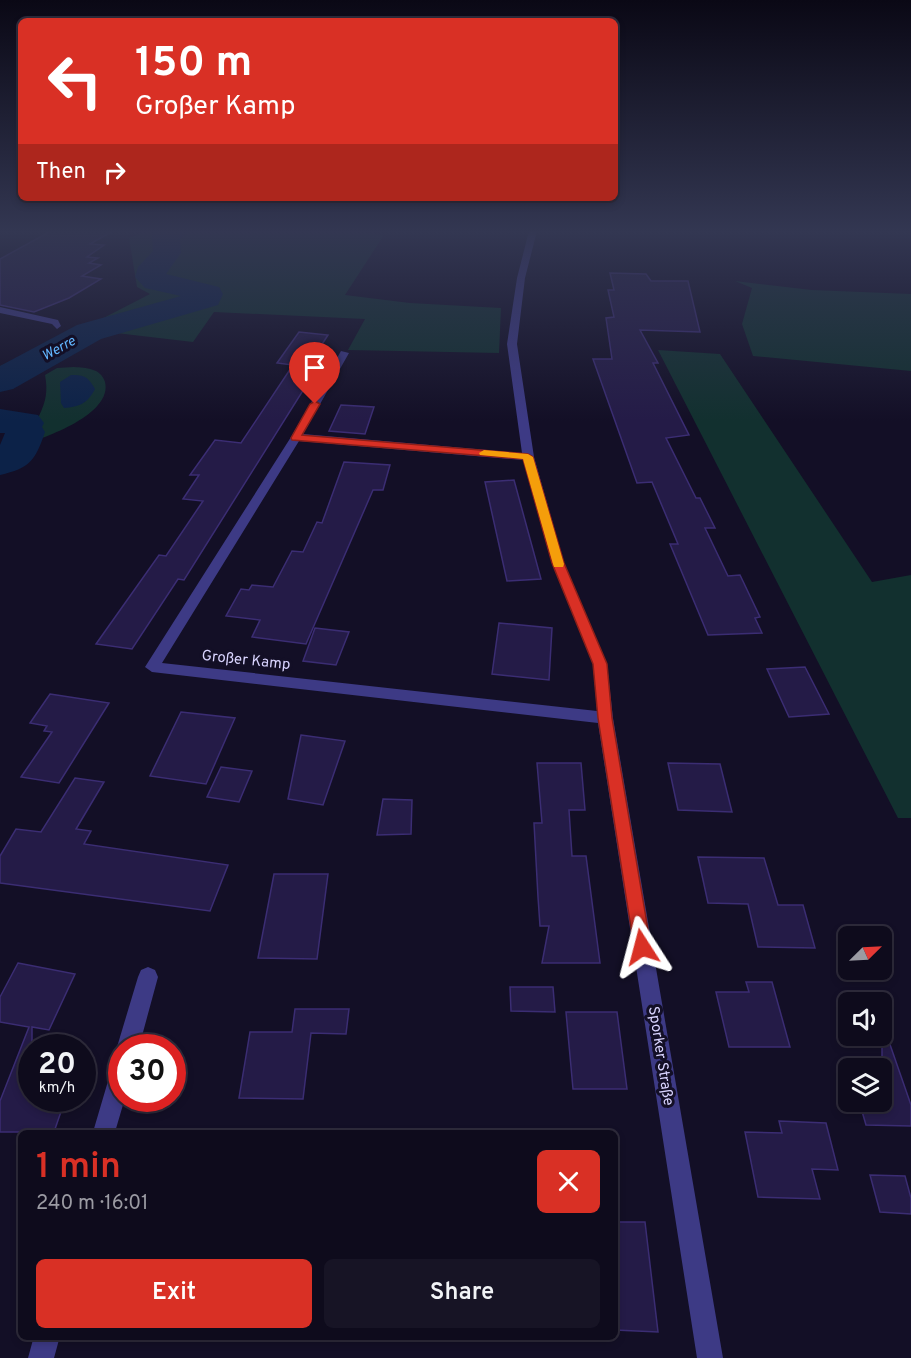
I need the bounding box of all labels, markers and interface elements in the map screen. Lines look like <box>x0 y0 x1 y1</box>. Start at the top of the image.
text: 150 m <box>135 38 252 91</box>
icon: left <box>36 42 114 120</box>
text: Großer Kamp <box>135 90 295 124</box>
icon: right <box>98 156 131 189</box>
text: Then <box>36 159 86 186</box>
water label: Werre <box>39 333 79 365</box>
pin <box>289 342 340 404</box>
icon: arrive <box>298 351 331 384</box>
street label: Großer Kamp <box>201 647 291 675</box>
position arrow <box>610 915 674 979</box>
north arrow <box>838 926 892 980</box>
map controls <box>838 926 892 1112</box>
button: sound <box>838 992 892 1046</box>
street label: Sporker Straße <box>643 1005 677 1107</box>
speed limit sign: 30 <box>108 1034 186 1112</box>
text: 20 <box>38 1047 76 1084</box>
button: layers <box>838 1058 892 1112</box>
text: km/h <box>39 1079 75 1098</box>
text: 1 min <box>36 1145 121 1191</box>
button: close <box>537 1150 600 1213</box>
text: 240 m · 16:01 <box>36 1191 149 1217</box>
button: Exit <box>36 1259 312 1328</box>
button: Share <box>324 1259 600 1328</box>

